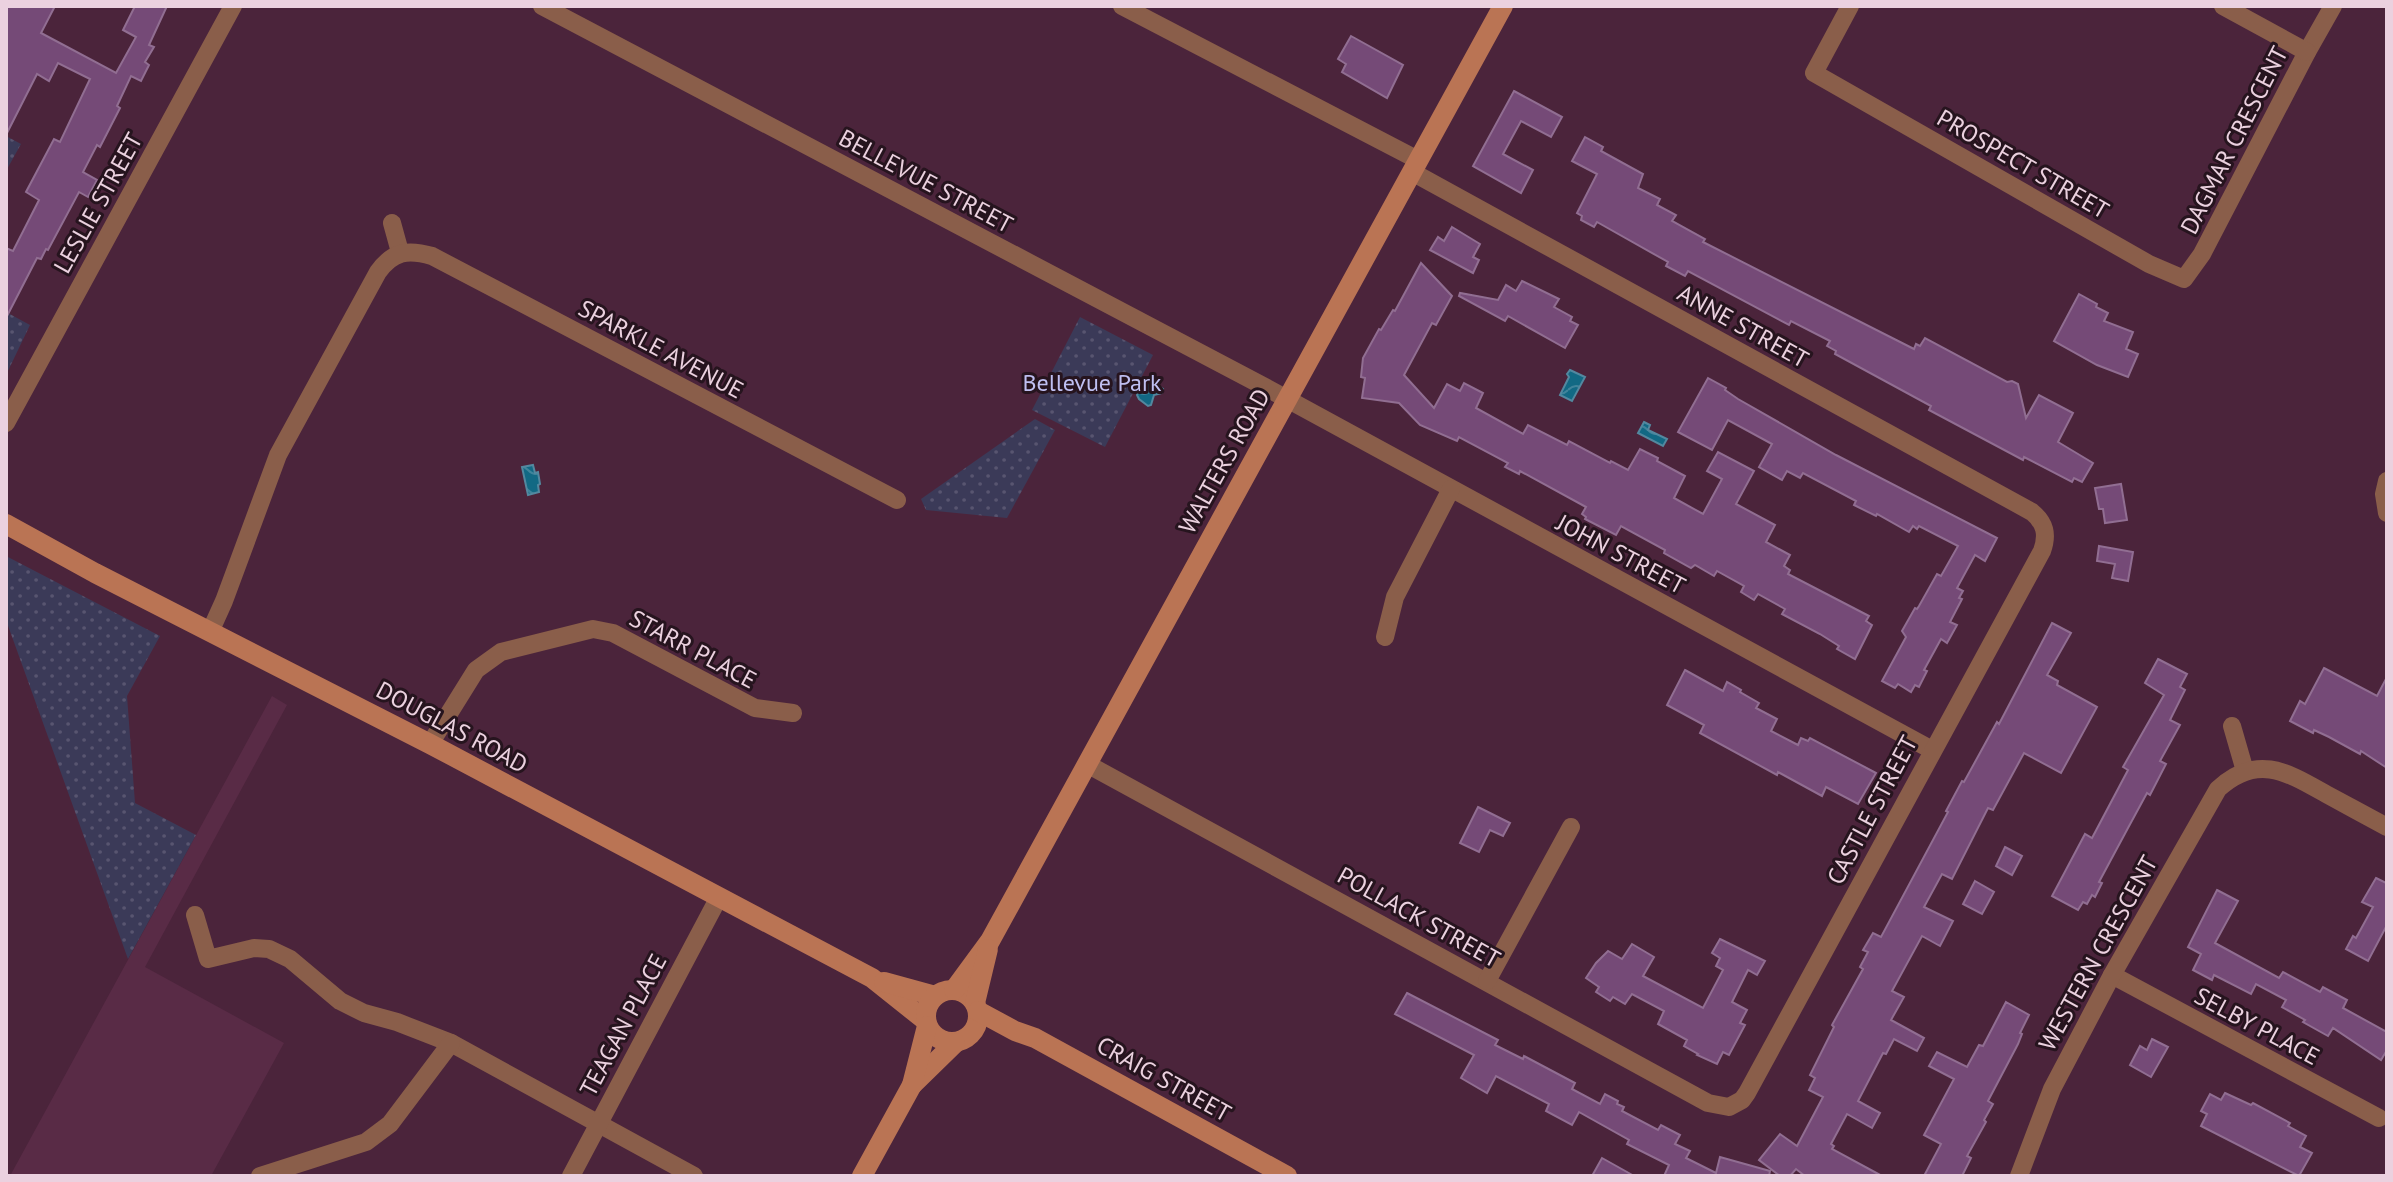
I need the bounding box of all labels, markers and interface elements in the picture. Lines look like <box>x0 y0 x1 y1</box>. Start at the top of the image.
street label: DAGMAR CRESCENT <box>2173 41 2295 239</box>
street label: PROSPECT STREET <box>1932 102 2114 226</box>
street label: BELLEVUE STREET <box>834 122 1018 240</box>
street label: LESLIE STREET <box>47 127 149 279</box>
street label: ANNE STREET <box>1672 277 1814 375</box>
street label: SPARKLE AVENUE <box>573 292 749 406</box>
park label: Bellevue Park <box>1022 367 1162 398</box>
street label: WALTERS ROAD <box>1171 383 1277 539</box>
street label: JOHN STREET <box>1550 507 1691 601</box>
street label: STARR PLACE <box>624 603 762 695</box>
street label: DOUGLAS ROAD <box>371 674 533 780</box>
street label: CASTLE STREET <box>1820 730 1924 890</box>
street label: WESTERN CRESCENT <box>2032 850 2164 1056</box>
street label: POLLACK STREET <box>1332 860 1506 974</box>
street label: TEAGAN PLACE <box>572 948 674 1102</box>
street label: SELBY PLACE <box>2189 980 2325 1072</box>
street label: CRAIG STREET <box>1091 1029 1237 1129</box>

